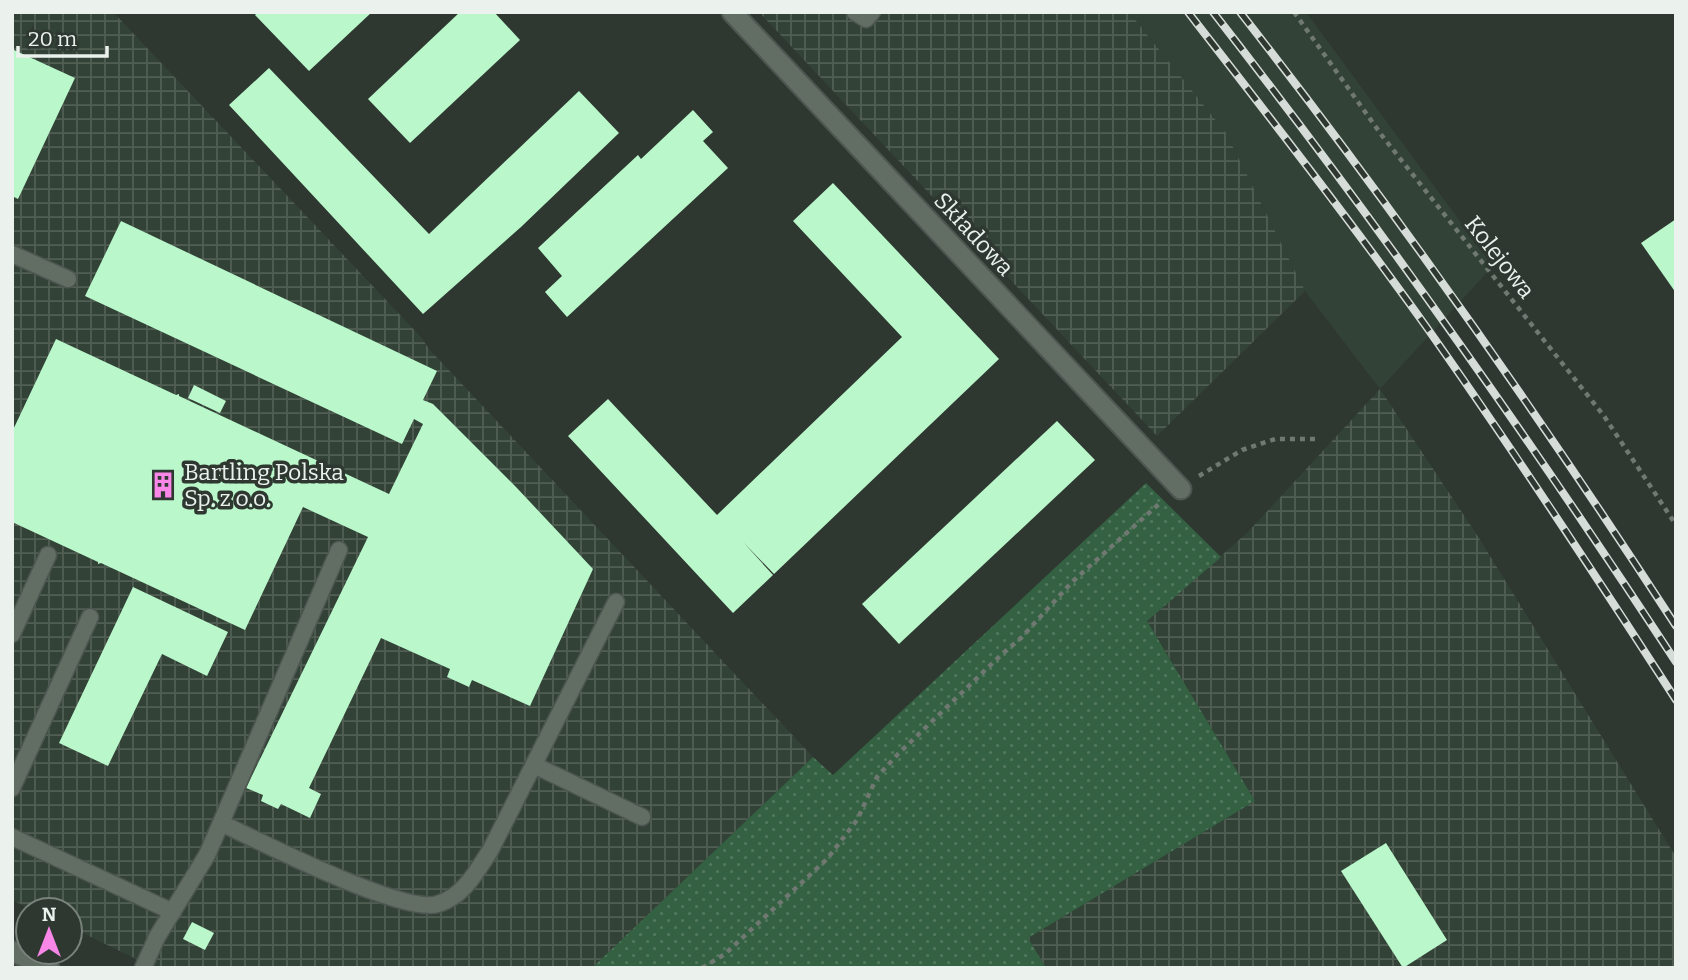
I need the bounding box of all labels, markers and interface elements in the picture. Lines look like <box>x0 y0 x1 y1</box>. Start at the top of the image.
scale bar <box>18 14 107 58</box>
text: 20 m <box>28 26 77 52</box>
street label: Składowa <box>928 186 1020 282</box>
street label: Kolejowa <box>1459 210 1541 304</box>
place label: Bartling Polska Sp. z o.o. <box>184 458 344 512</box>
building icon: Bartling Polska Sp. z o.o. <box>148 470 178 500</box>
north arrow <box>14 896 84 966</box>
text: N <box>42 903 57 926</box>

